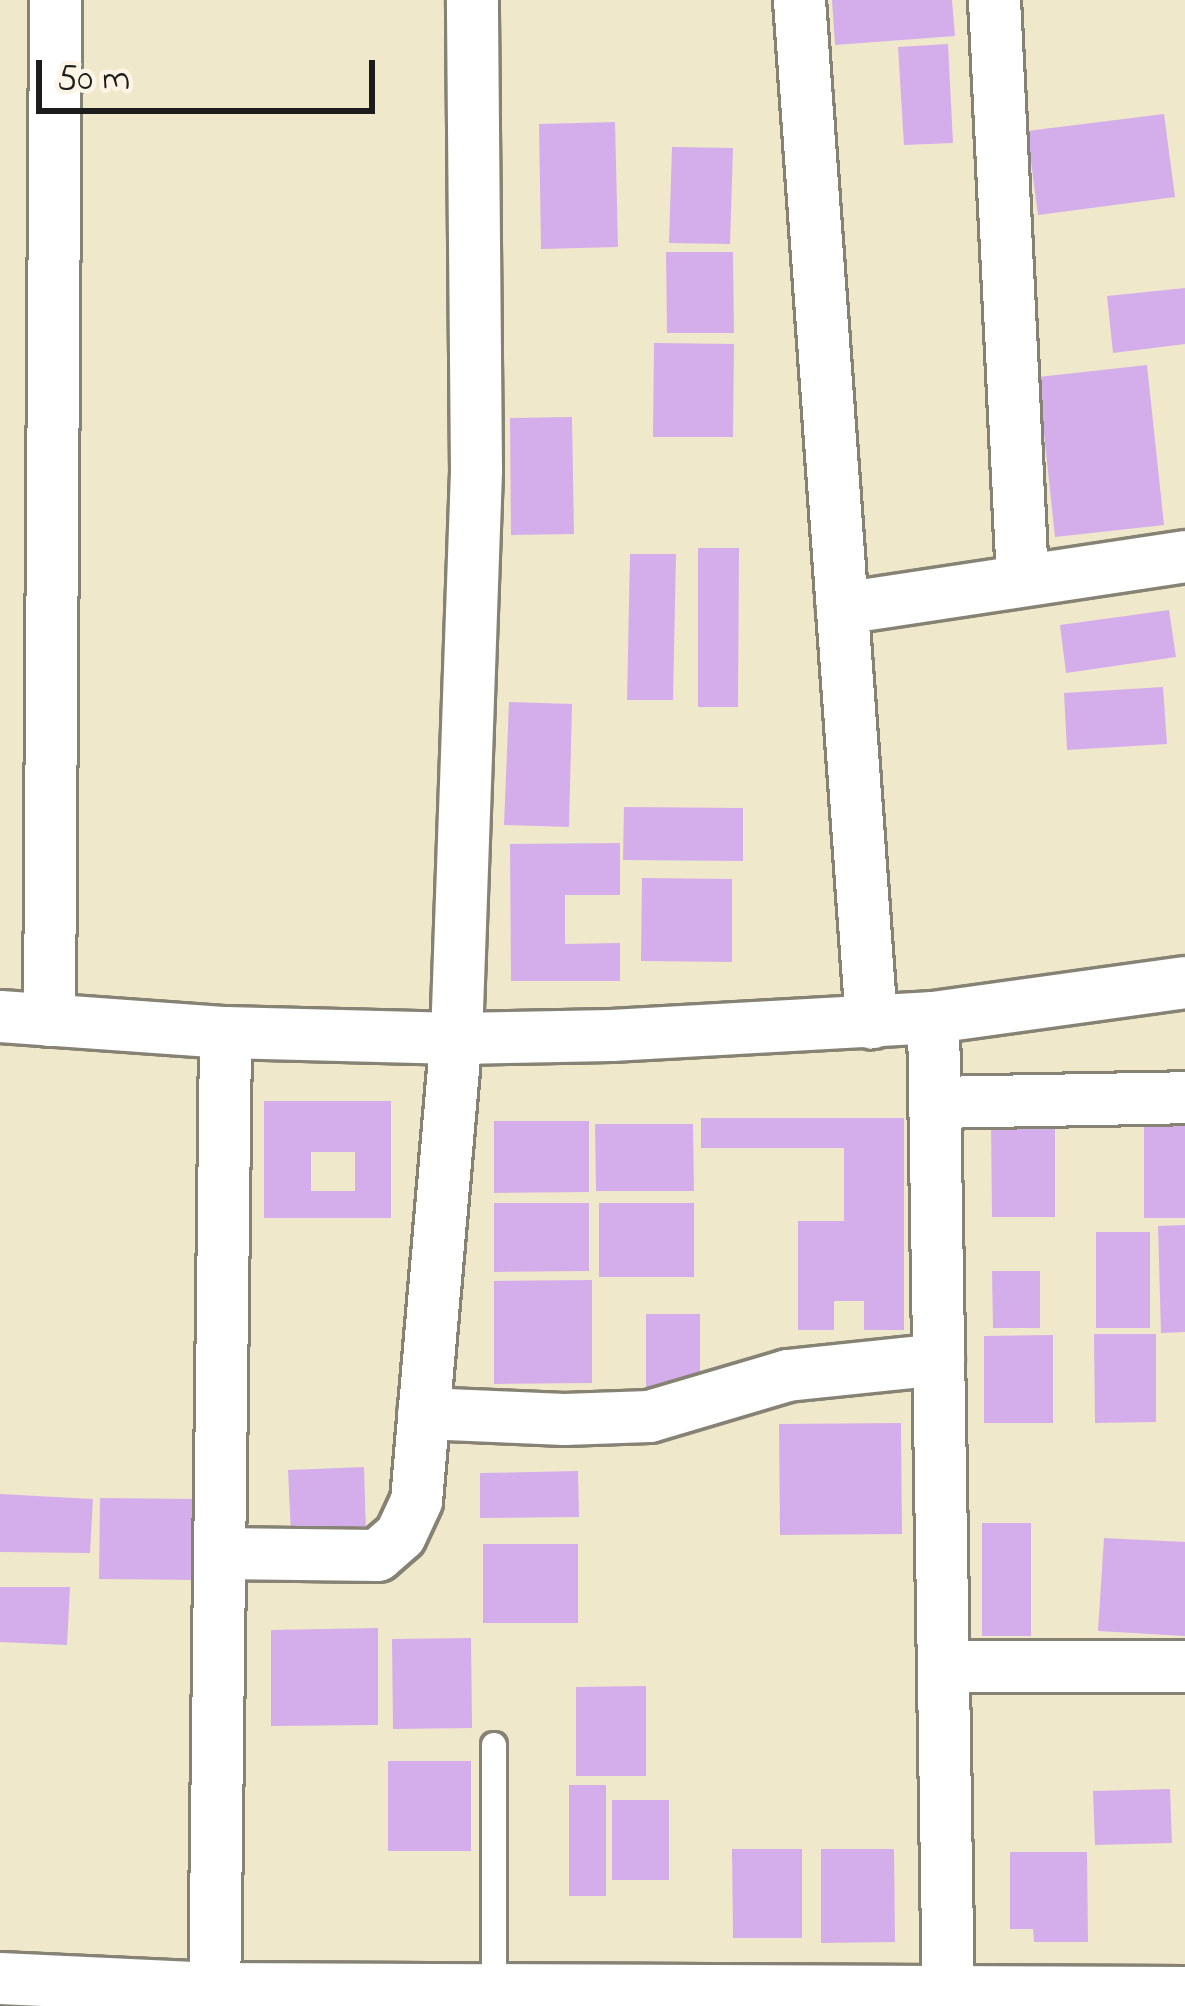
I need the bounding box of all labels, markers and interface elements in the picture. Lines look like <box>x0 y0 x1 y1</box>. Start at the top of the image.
scale bar <box>42 36 381 110</box>
text: 50 m <box>57 54 130 107</box>

